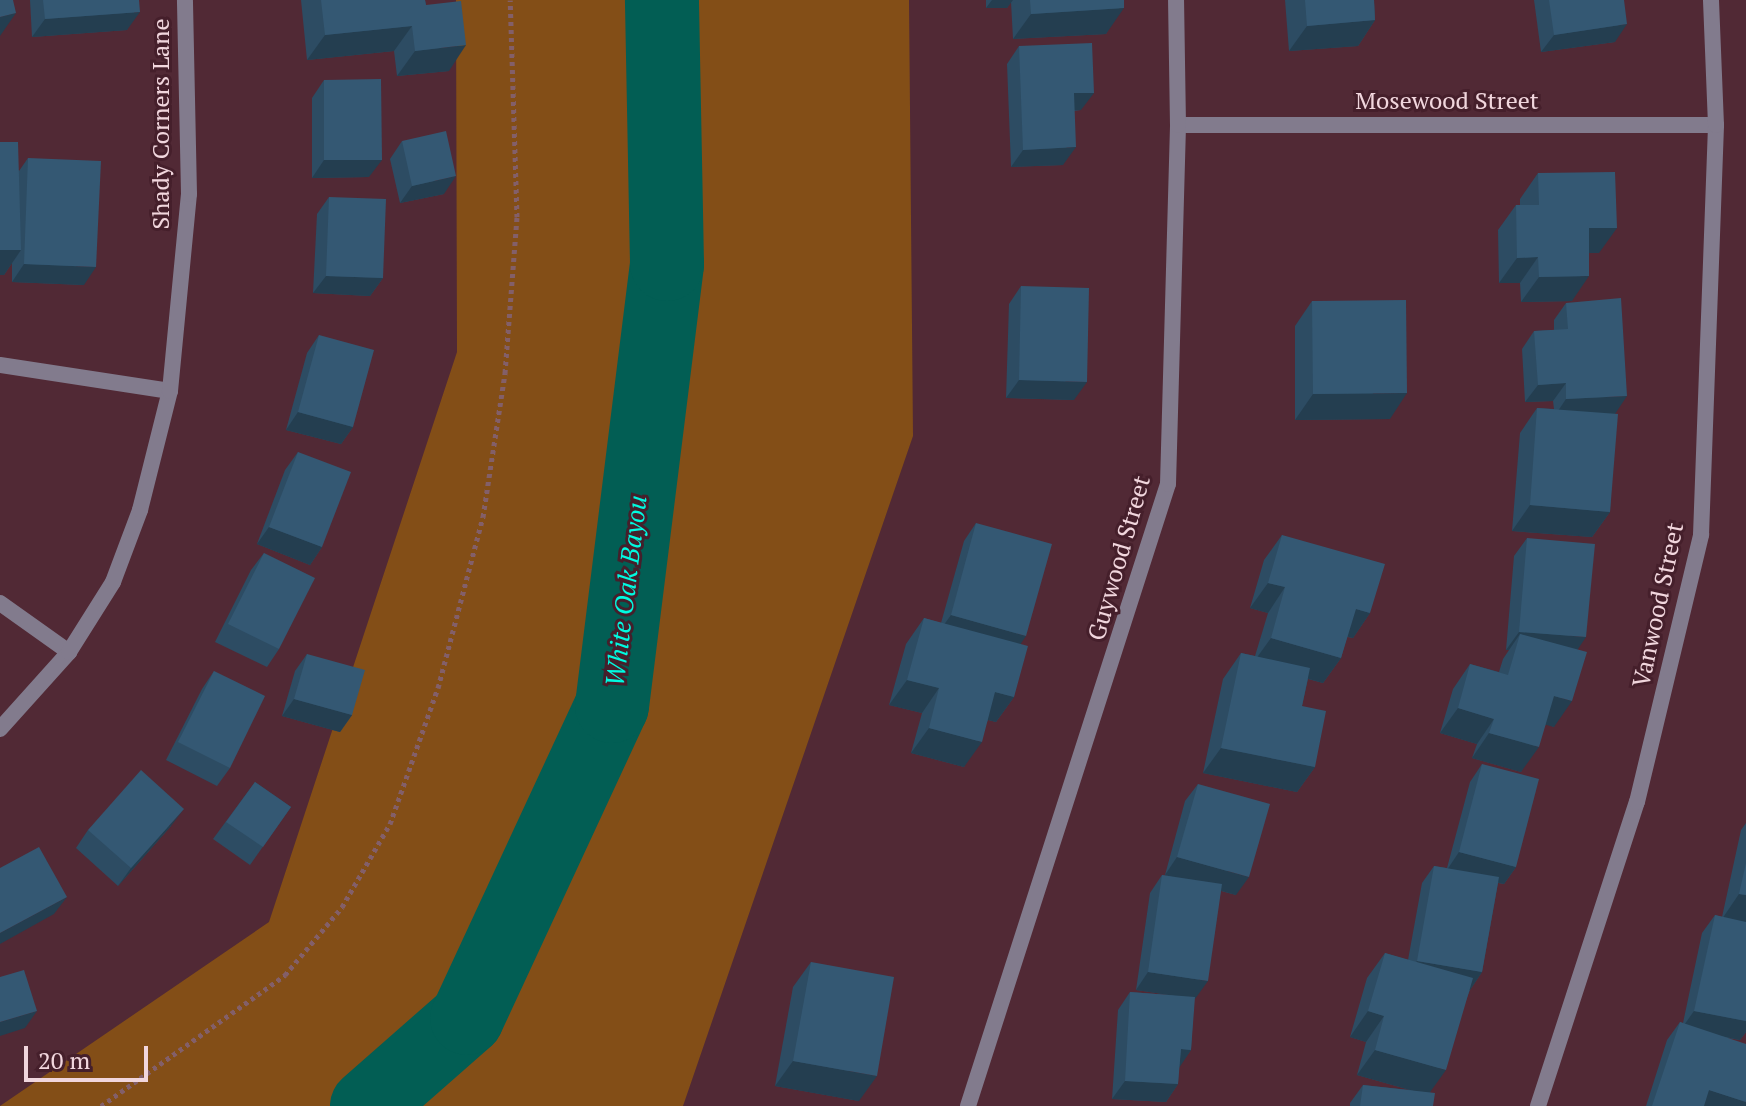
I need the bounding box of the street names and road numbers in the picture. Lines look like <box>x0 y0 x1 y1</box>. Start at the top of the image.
street label: Shady Corners Lane <box>147 18 175 230</box>
street label: Mosewood Street <box>1355 87 1539 115</box>
street label: Guywood Street <box>1082 472 1156 644</box>
street label: Vanwood Street <box>1626 520 1690 690</box>

